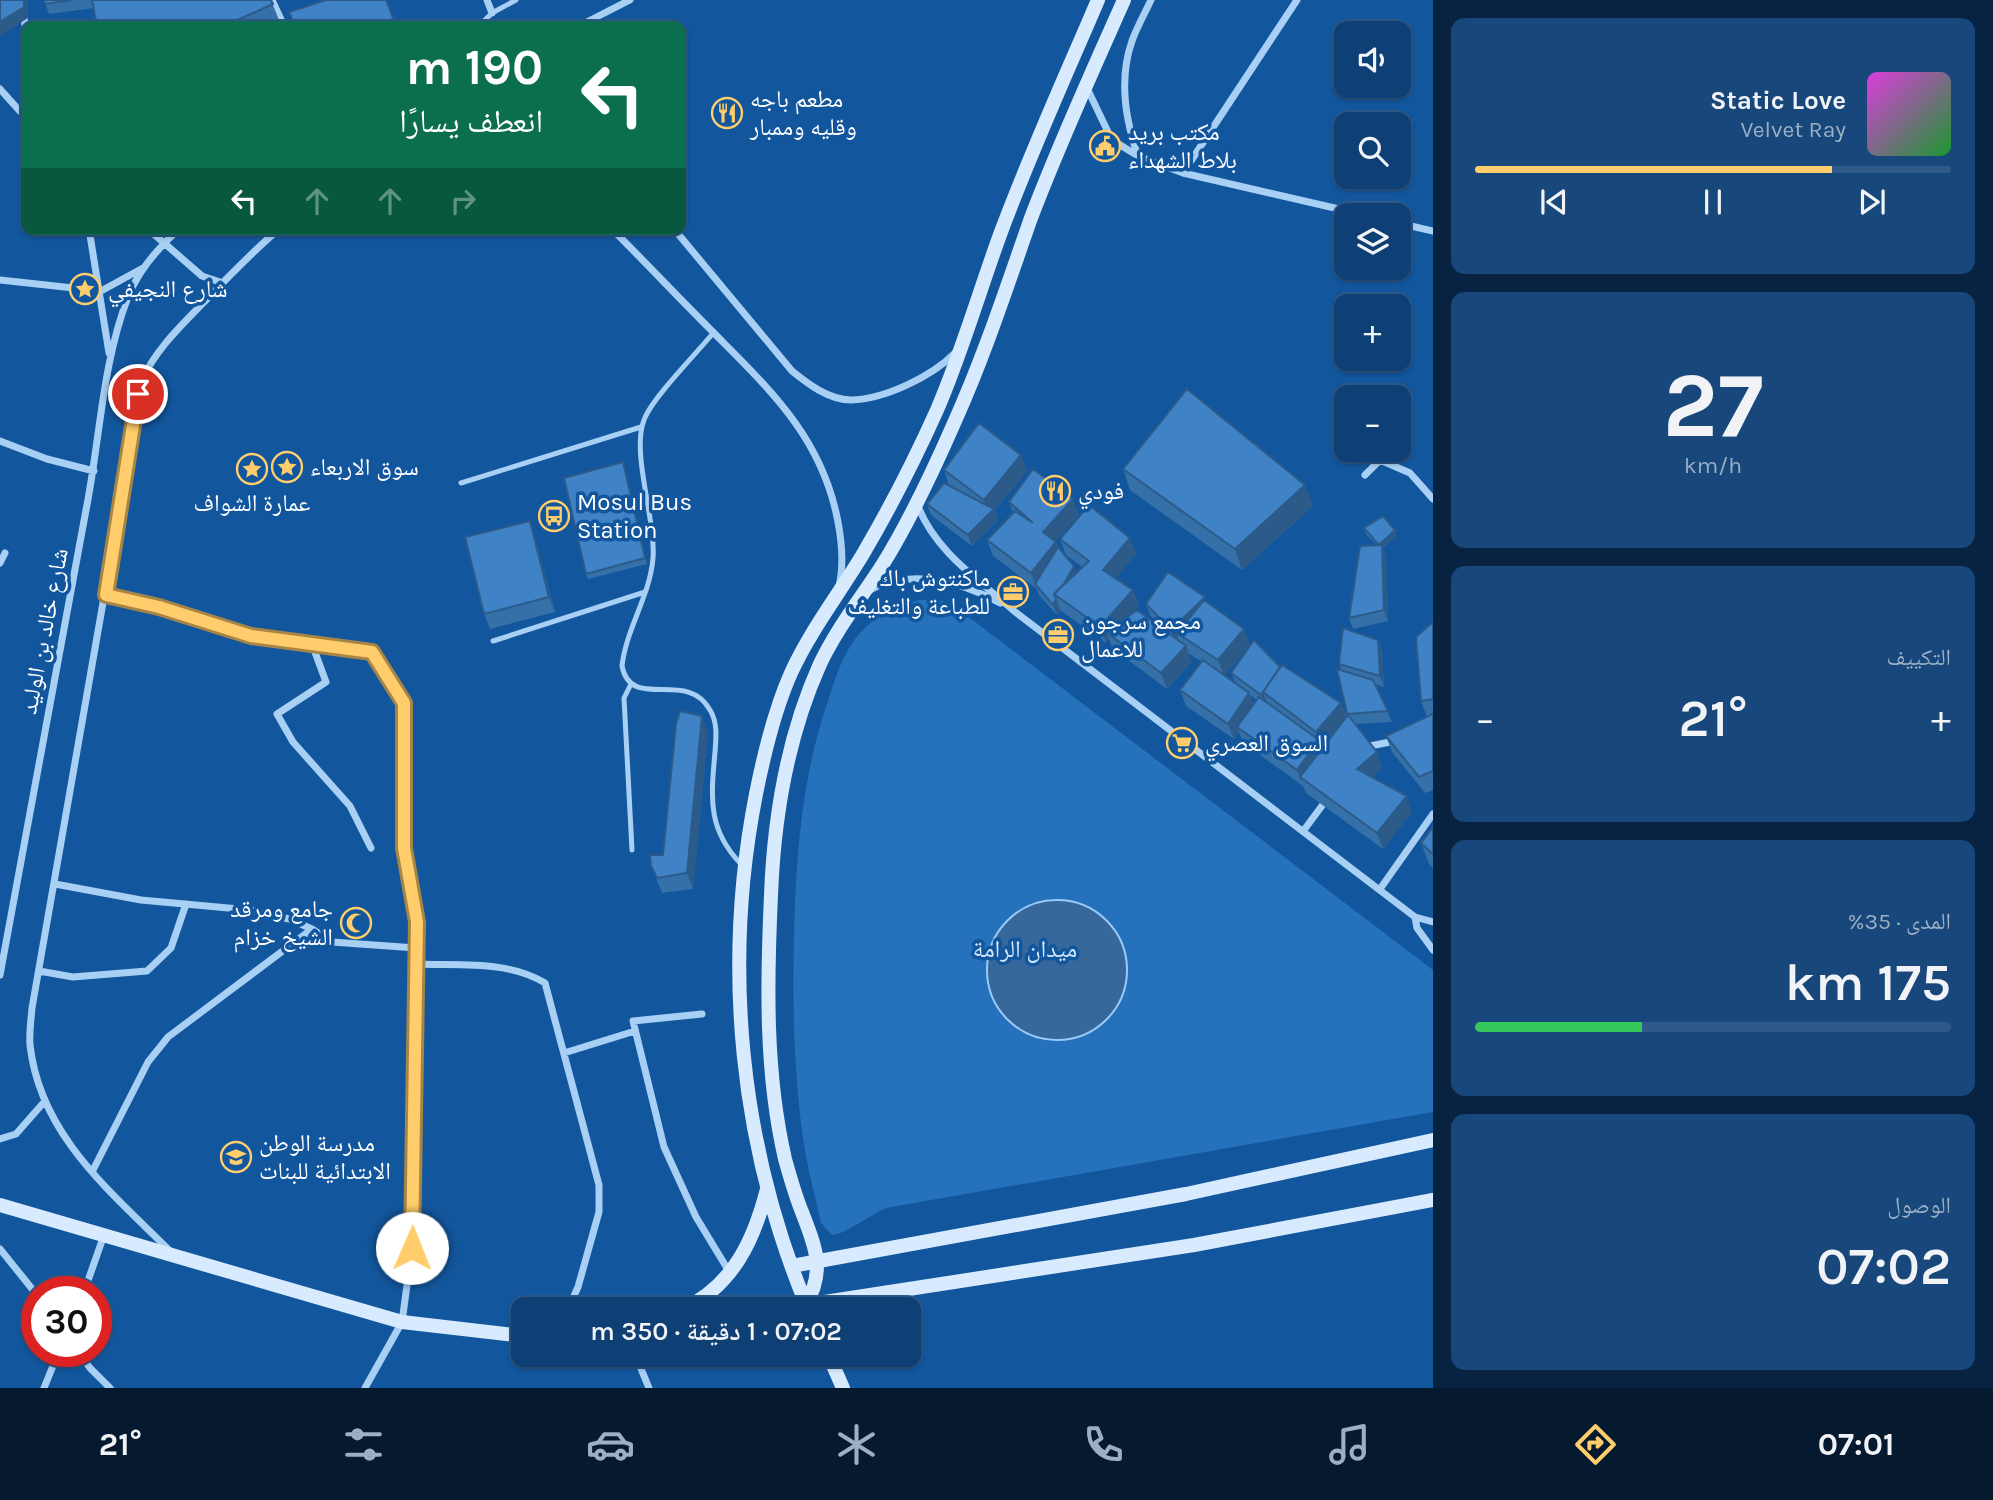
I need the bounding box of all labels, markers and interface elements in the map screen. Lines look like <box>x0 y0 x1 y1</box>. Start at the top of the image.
map controls <box>1334 21 1411 462</box>
button: sound <box>1334 21 1411 98</box>
text: 190 m <box>406 39 543 96</box>
icon: left <box>567 49 658 140</box>
place label: مطعم باجه وقليه وممبار <box>749 85 857 141</box>
text: Static Love <box>1710 85 1846 116</box>
restaurant icon: مطعم باجه وقليه وممبار <box>710 96 744 130</box>
text: انعطف يسارًا <box>399 103 543 140</box>
button: search <box>1334 112 1411 189</box>
text: Velvet Ray <box>1741 116 1846 143</box>
place label: مكتب بريد بلاط الشهداء <box>1128 118 1237 174</box>
public building icon: مكتب بريد بلاط الشهداء <box>1088 129 1122 163</box>
icon: left <box>225 182 263 220</box>
icon: ahead <box>298 182 336 220</box>
icon: ahead <box>371 182 409 220</box>
icon: right <box>444 182 482 220</box>
icon: previous <box>1535 183 1573 221</box>
icon: pause <box>1694 183 1732 221</box>
icon: next <box>1853 183 1891 221</box>
button: layers <box>1334 203 1411 280</box>
place icon: شارع النجيفي <box>68 272 102 306</box>
place label: شارع النجيفي <box>108 275 228 308</box>
button: + <box>1334 294 1411 371</box>
text: 27 <box>1663 353 1763 459</box>
pin <box>108 364 168 424</box>
icon: arrive <box>119 375 157 413</box>
button: − <box>1334 385 1411 462</box>
place icon: سوق الاربعاء <box>270 450 304 484</box>
place icon: عمارة الشواف <box>235 452 269 486</box>
text: km/h <box>1684 452 1742 479</box>
place label: سوق الاربعاء <box>310 453 419 481</box>
restaurant icon: فودي <box>1038 474 1072 508</box>
place label: فودي <box>1078 477 1124 510</box>
place label: Mosul Bus Station <box>577 488 692 544</box>
place label: عمارة الشواف <box>194 489 310 517</box>
bus stop icon: Mosul Bus Station <box>537 499 571 533</box>
street label: شارع خالد بن الوليد <box>14 546 75 716</box>
place label: ماكنتوش باك للطباعة والتغليف <box>847 564 990 620</box>
office icon: ماكنتوش باك للطباعة والتغليف <box>996 575 1030 609</box>
place label: مجمع سرجون للاعمال <box>1081 607 1201 663</box>
office icon: مجمع سرجون للاعمال <box>1041 618 1075 652</box>
text: التكييف <box>1886 644 1951 671</box>
text: 21° <box>1679 688 1747 749</box>
text: − <box>1475 697 1495 742</box>
text: + <box>1931 697 1951 742</box>
supermarket icon: السوق العصري <box>1165 726 1199 760</box>
place label: السوق العصري <box>1205 729 1328 762</box>
place label: جامع ومرقد الشيخ خزام <box>230 895 333 953</box>
mosque icon: جامع ومرقد الشيخ خزام <box>339 906 373 940</box>
text: المدى · 35% <box>1848 908 1951 935</box>
park label: ميدان الرامة <box>973 935 1077 963</box>
text: 175 km <box>1785 952 1951 1013</box>
place label: مدرسة الوطن الابتدائية للبنات <box>259 1129 391 1185</box>
school or university icon: مدرسة الوطن الابتدائية للبنات <box>219 1140 253 1174</box>
text: الوصول <box>1887 1192 1951 1219</box>
position arrow <box>375 1211 449 1285</box>
text: 07:02 <box>1816 1236 1951 1297</box>
speed limit sign: 30 <box>21 1276 112 1367</box>
text: 07:02 · 1 دقيقة · 350 m <box>590 1316 842 1347</box>
icon: filters <box>339 1420 388 1469</box>
icon: car <box>586 1420 635 1469</box>
icon: climate <box>832 1420 881 1469</box>
icon: phone <box>1079 1420 1128 1469</box>
icon: music <box>1325 1420 1374 1469</box>
icon: directions <box>1571 1420 1620 1469</box>
text: 21° <box>99 1426 142 1463</box>
text: 07:01 <box>1818 1426 1894 1463</box>

